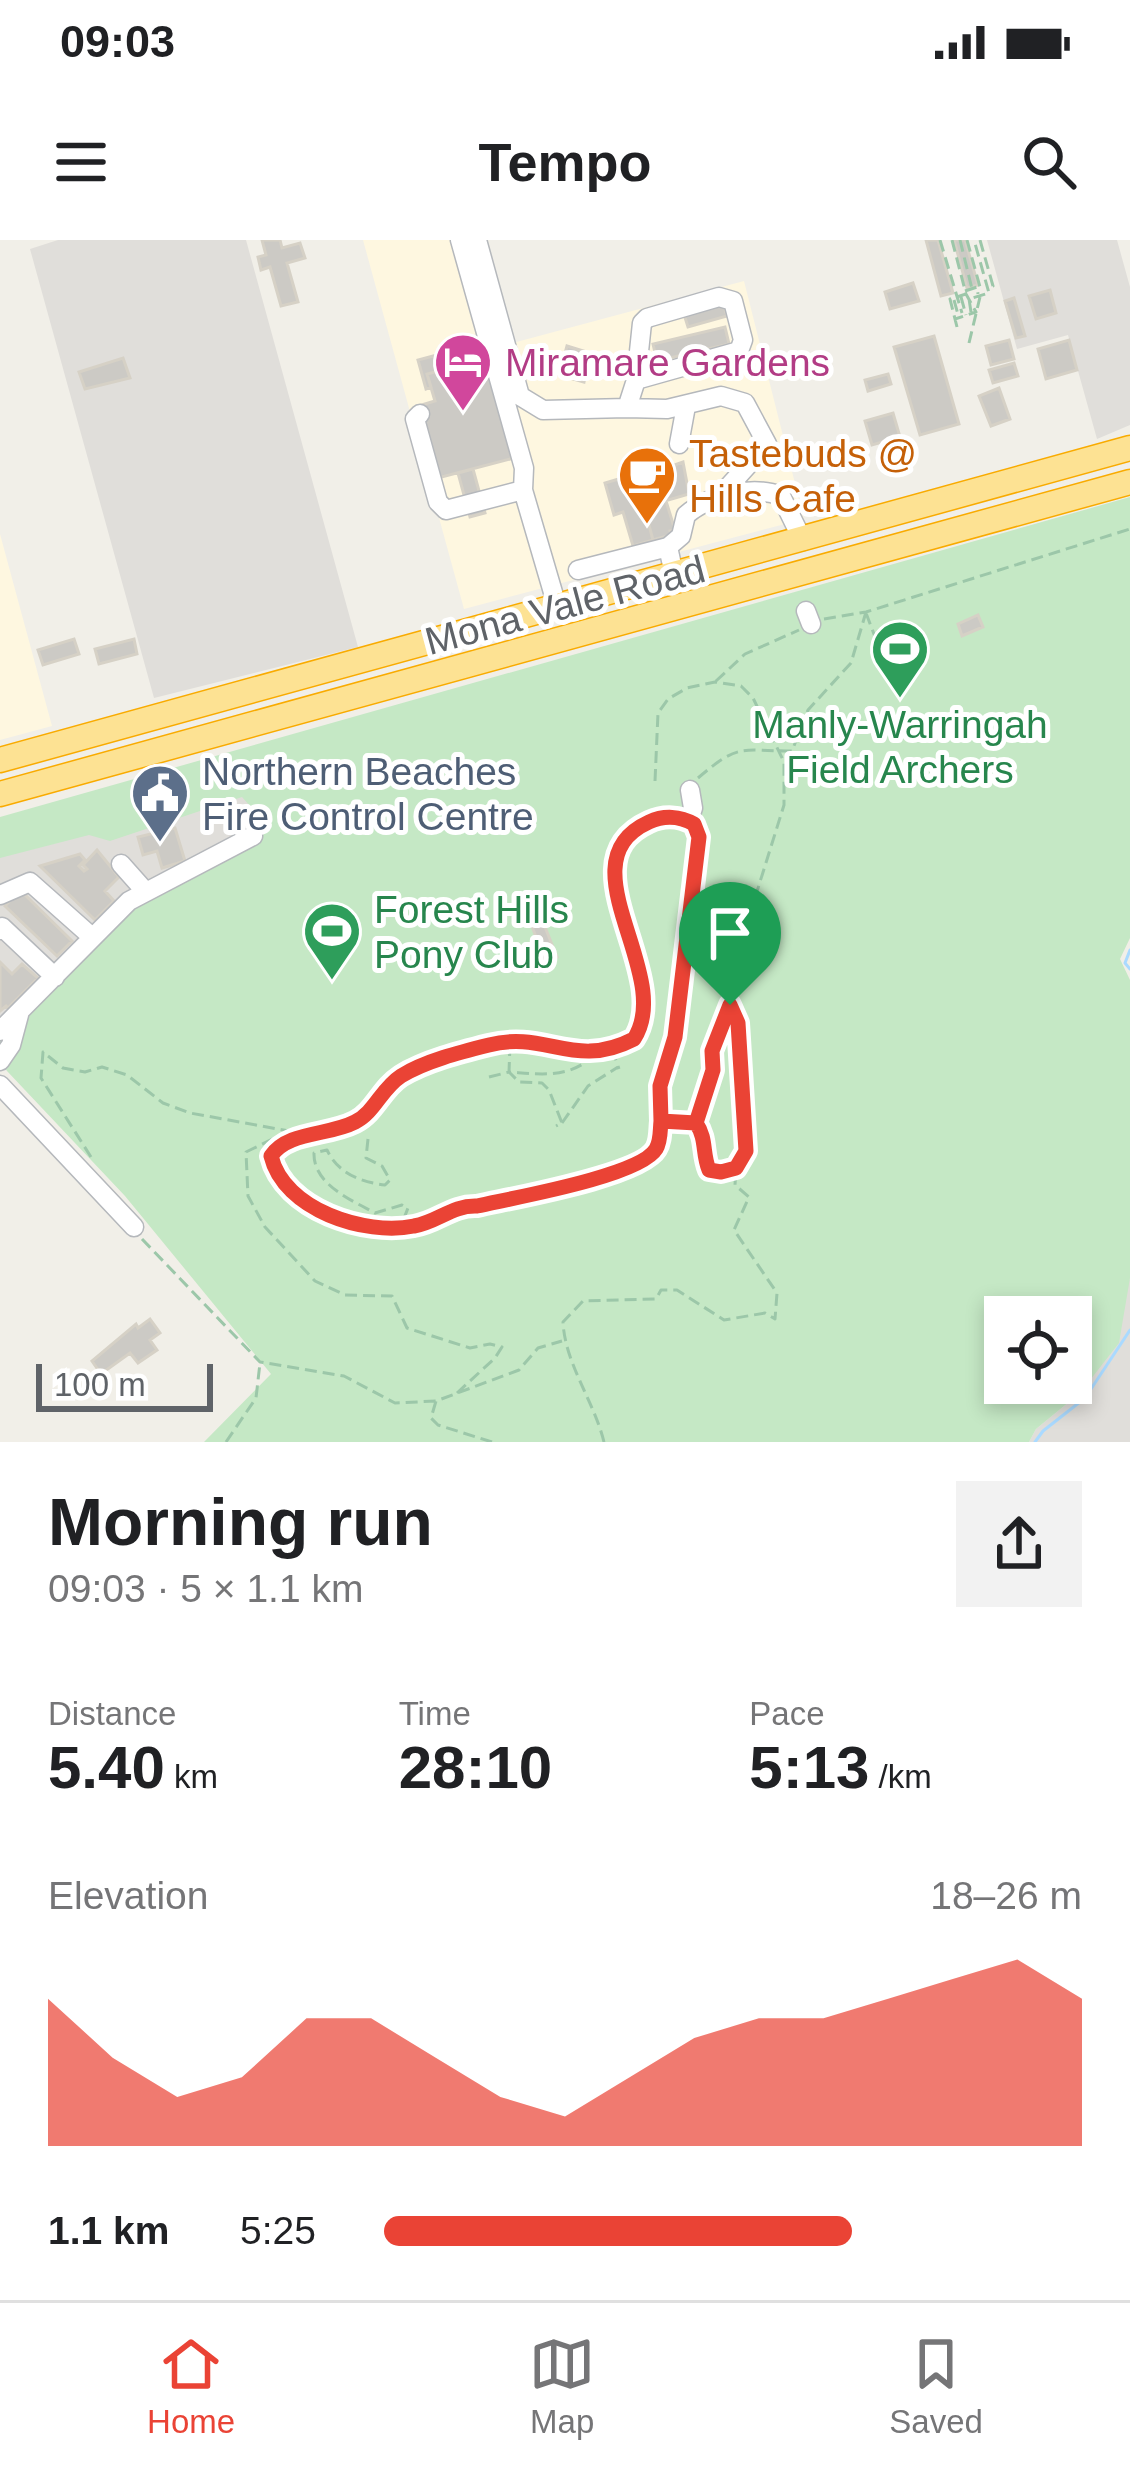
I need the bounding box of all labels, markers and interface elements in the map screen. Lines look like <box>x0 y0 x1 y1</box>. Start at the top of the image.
text: 09:03 <box>60 16 175 67</box>
icon: menu <box>48 129 114 195</box>
icon: search <box>1016 129 1082 195</box>
text: Tempo <box>479 132 652 192</box>
hotel icon: Miramare Gardens <box>432 331 494 413</box>
place label: Miramare Gardens <box>505 341 830 384</box>
place label: Tastebuds @ Hills Cafe <box>689 432 917 520</box>
cafe icon: Tastebuds @ Hills Cafe <box>616 444 678 526</box>
street label: Mona Vale Road <box>421 547 709 663</box>
sports icon: Manly-Warringah Field Archers <box>869 618 931 700</box>
place label: Manly-Warringah Field Archers <box>752 703 1048 791</box>
place label: Northern Beaches Fire Control Centre <box>202 750 534 838</box>
public building icon: Northern Beaches Fire Control Centre <box>129 762 191 844</box>
pin <box>679 882 781 1005</box>
place label: Forest Hills Pony Club <box>374 888 569 976</box>
sports icon: Forest Hills Pony Club <box>301 900 363 982</box>
icon: arrive <box>697 900 763 966</box>
map controls <box>984 1296 1092 1404</box>
button: locate <box>984 1296 1092 1404</box>
scale bar <box>36 1358 213 1411</box>
text: 100 m <box>54 1366 146 1403</box>
button: share <box>956 1481 1082 1607</box>
text: Morning run <box>48 1485 433 1559</box>
text: 09:03 · 5 × 1.1 km <box>48 1567 363 1610</box>
text: Distance <box>48 1695 176 1732</box>
text: Time <box>399 1695 471 1732</box>
text: Pace <box>749 1695 825 1732</box>
text: 5.40 <box>48 1734 165 1801</box>
text: 28:10 <box>399 1734 552 1801</box>
text: 5:13 <box>749 1734 869 1801</box>
text: km <box>165 1758 218 1795</box>
text: /km <box>869 1758 932 1795</box>
text: Elevation <box>48 1874 208 1917</box>
text: 18–26 m <box>930 1874 1082 1917</box>
text: 1.1 km <box>48 2209 169 2252</box>
text: 5:25 <box>240 2209 316 2252</box>
tab: Home <box>147 2331 235 2441</box>
tab: Map <box>529 2331 595 2441</box>
tab: Saved <box>889 2331 983 2441</box>

